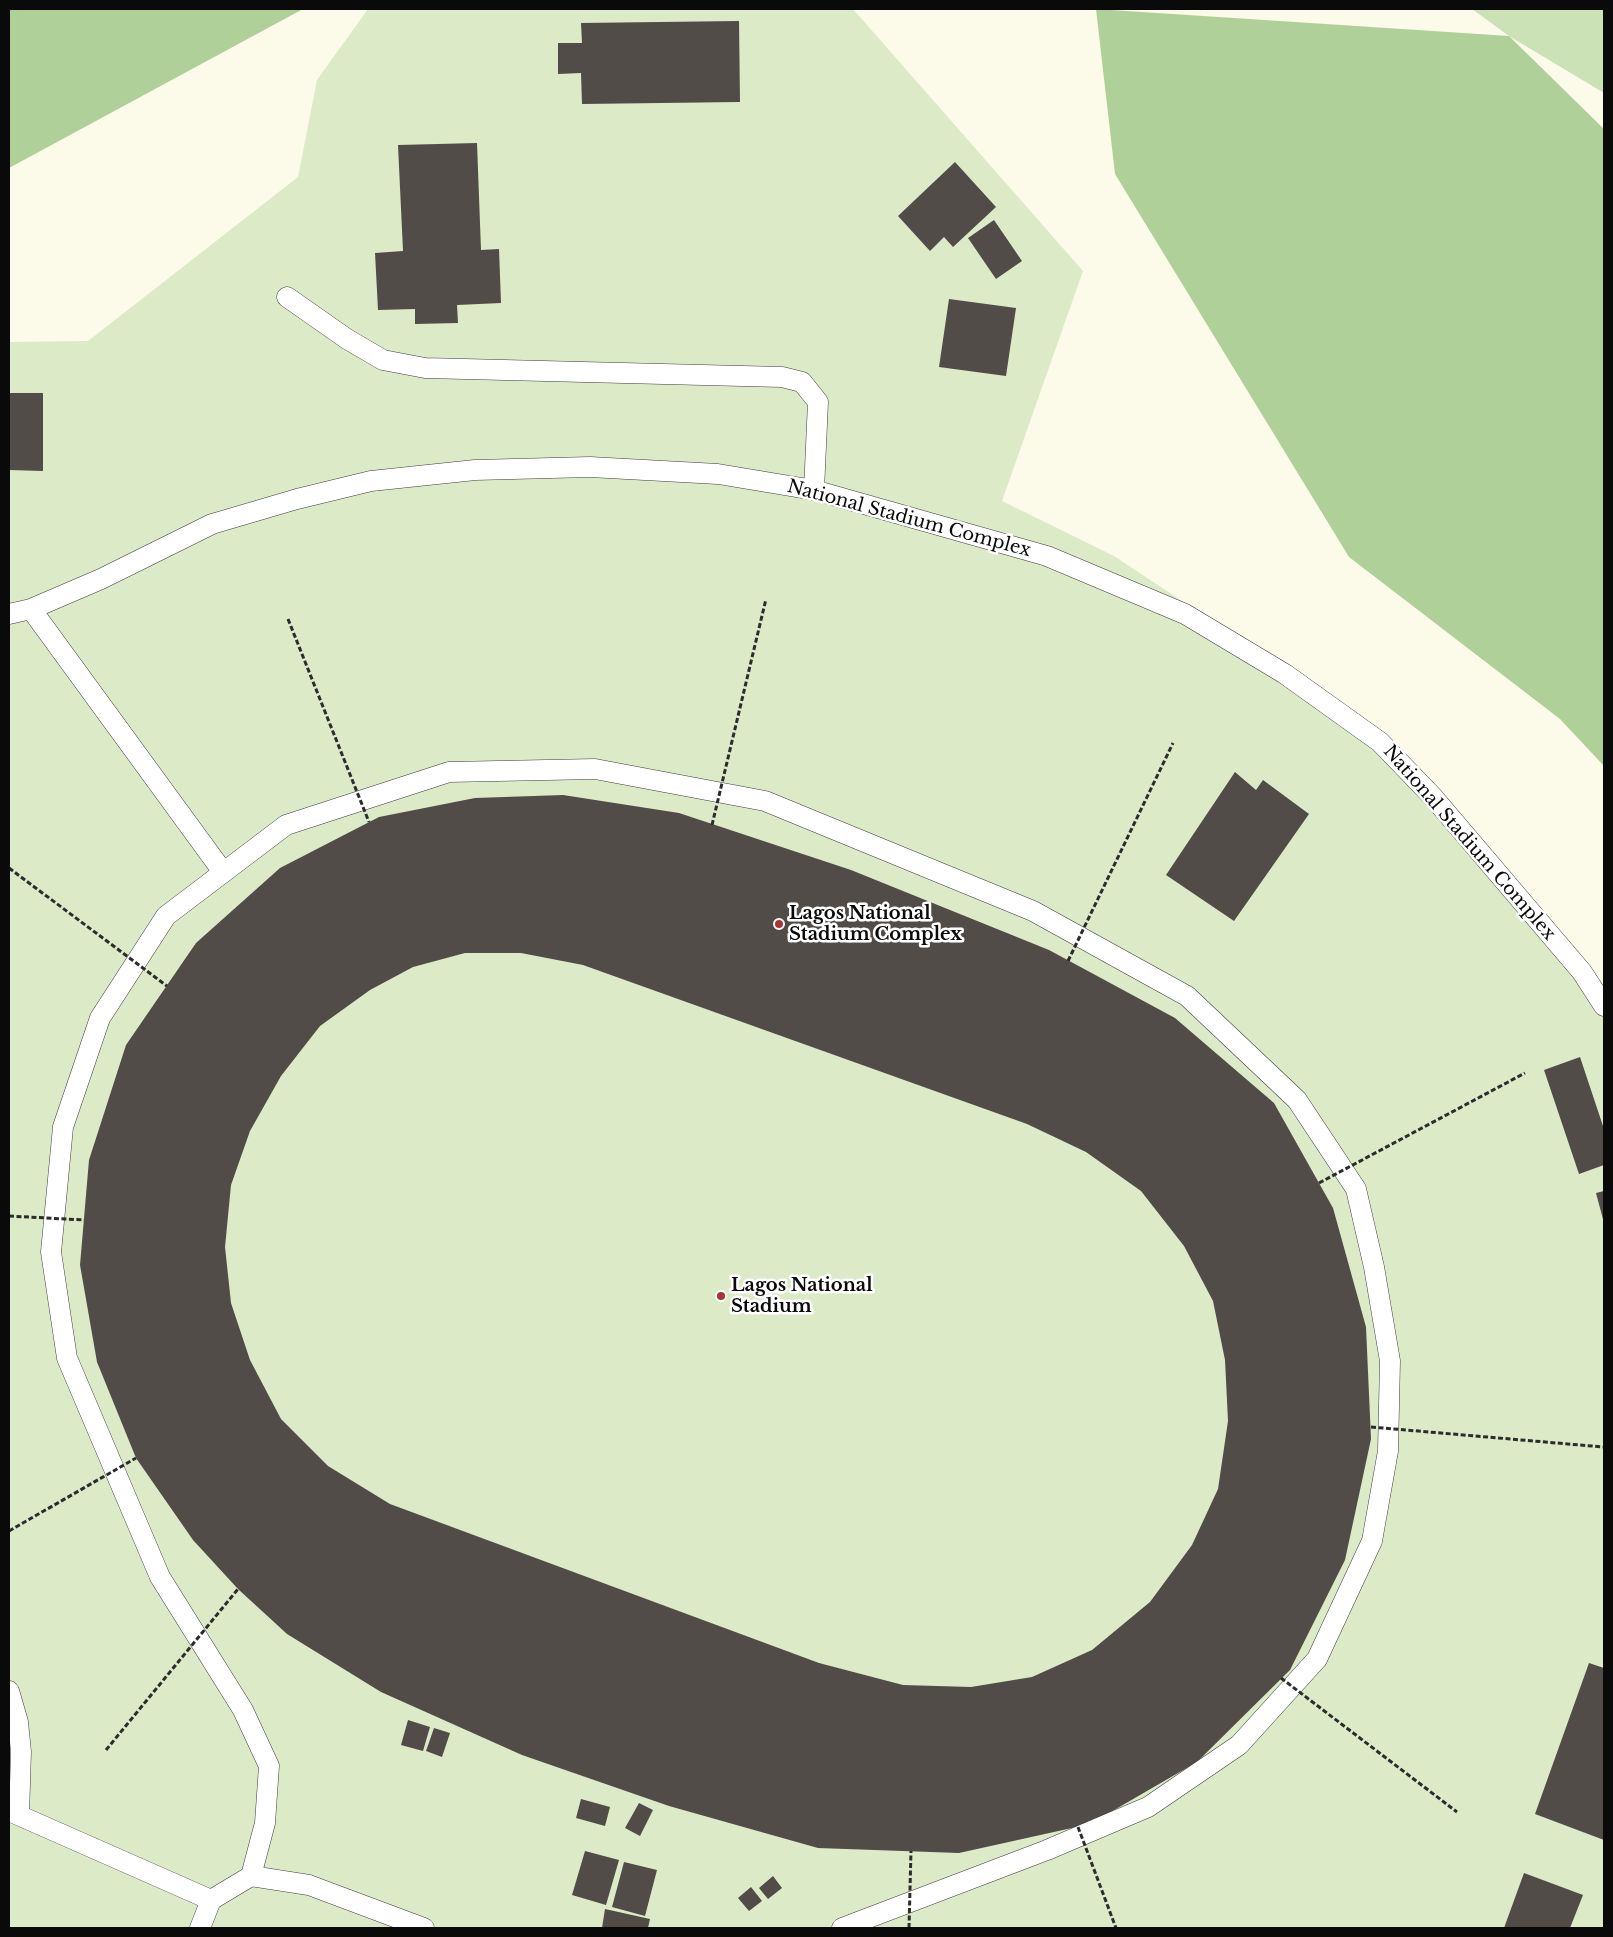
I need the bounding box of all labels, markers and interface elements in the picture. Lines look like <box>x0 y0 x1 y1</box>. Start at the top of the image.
street label: National Stadium Complex <box>785 476 1033 562</box>
street label: National Stadium Complex <box>1378 741 1560 945</box>
place label: Lagos National Stadium Complex <box>789 903 962 946</box>
marker: Lagos National Stadium Complex <box>773 918 785 930</box>
place label: Lagos National Stadium <box>731 1275 873 1318</box>
marker: Lagos National Stadium <box>715 1290 727 1302</box>

